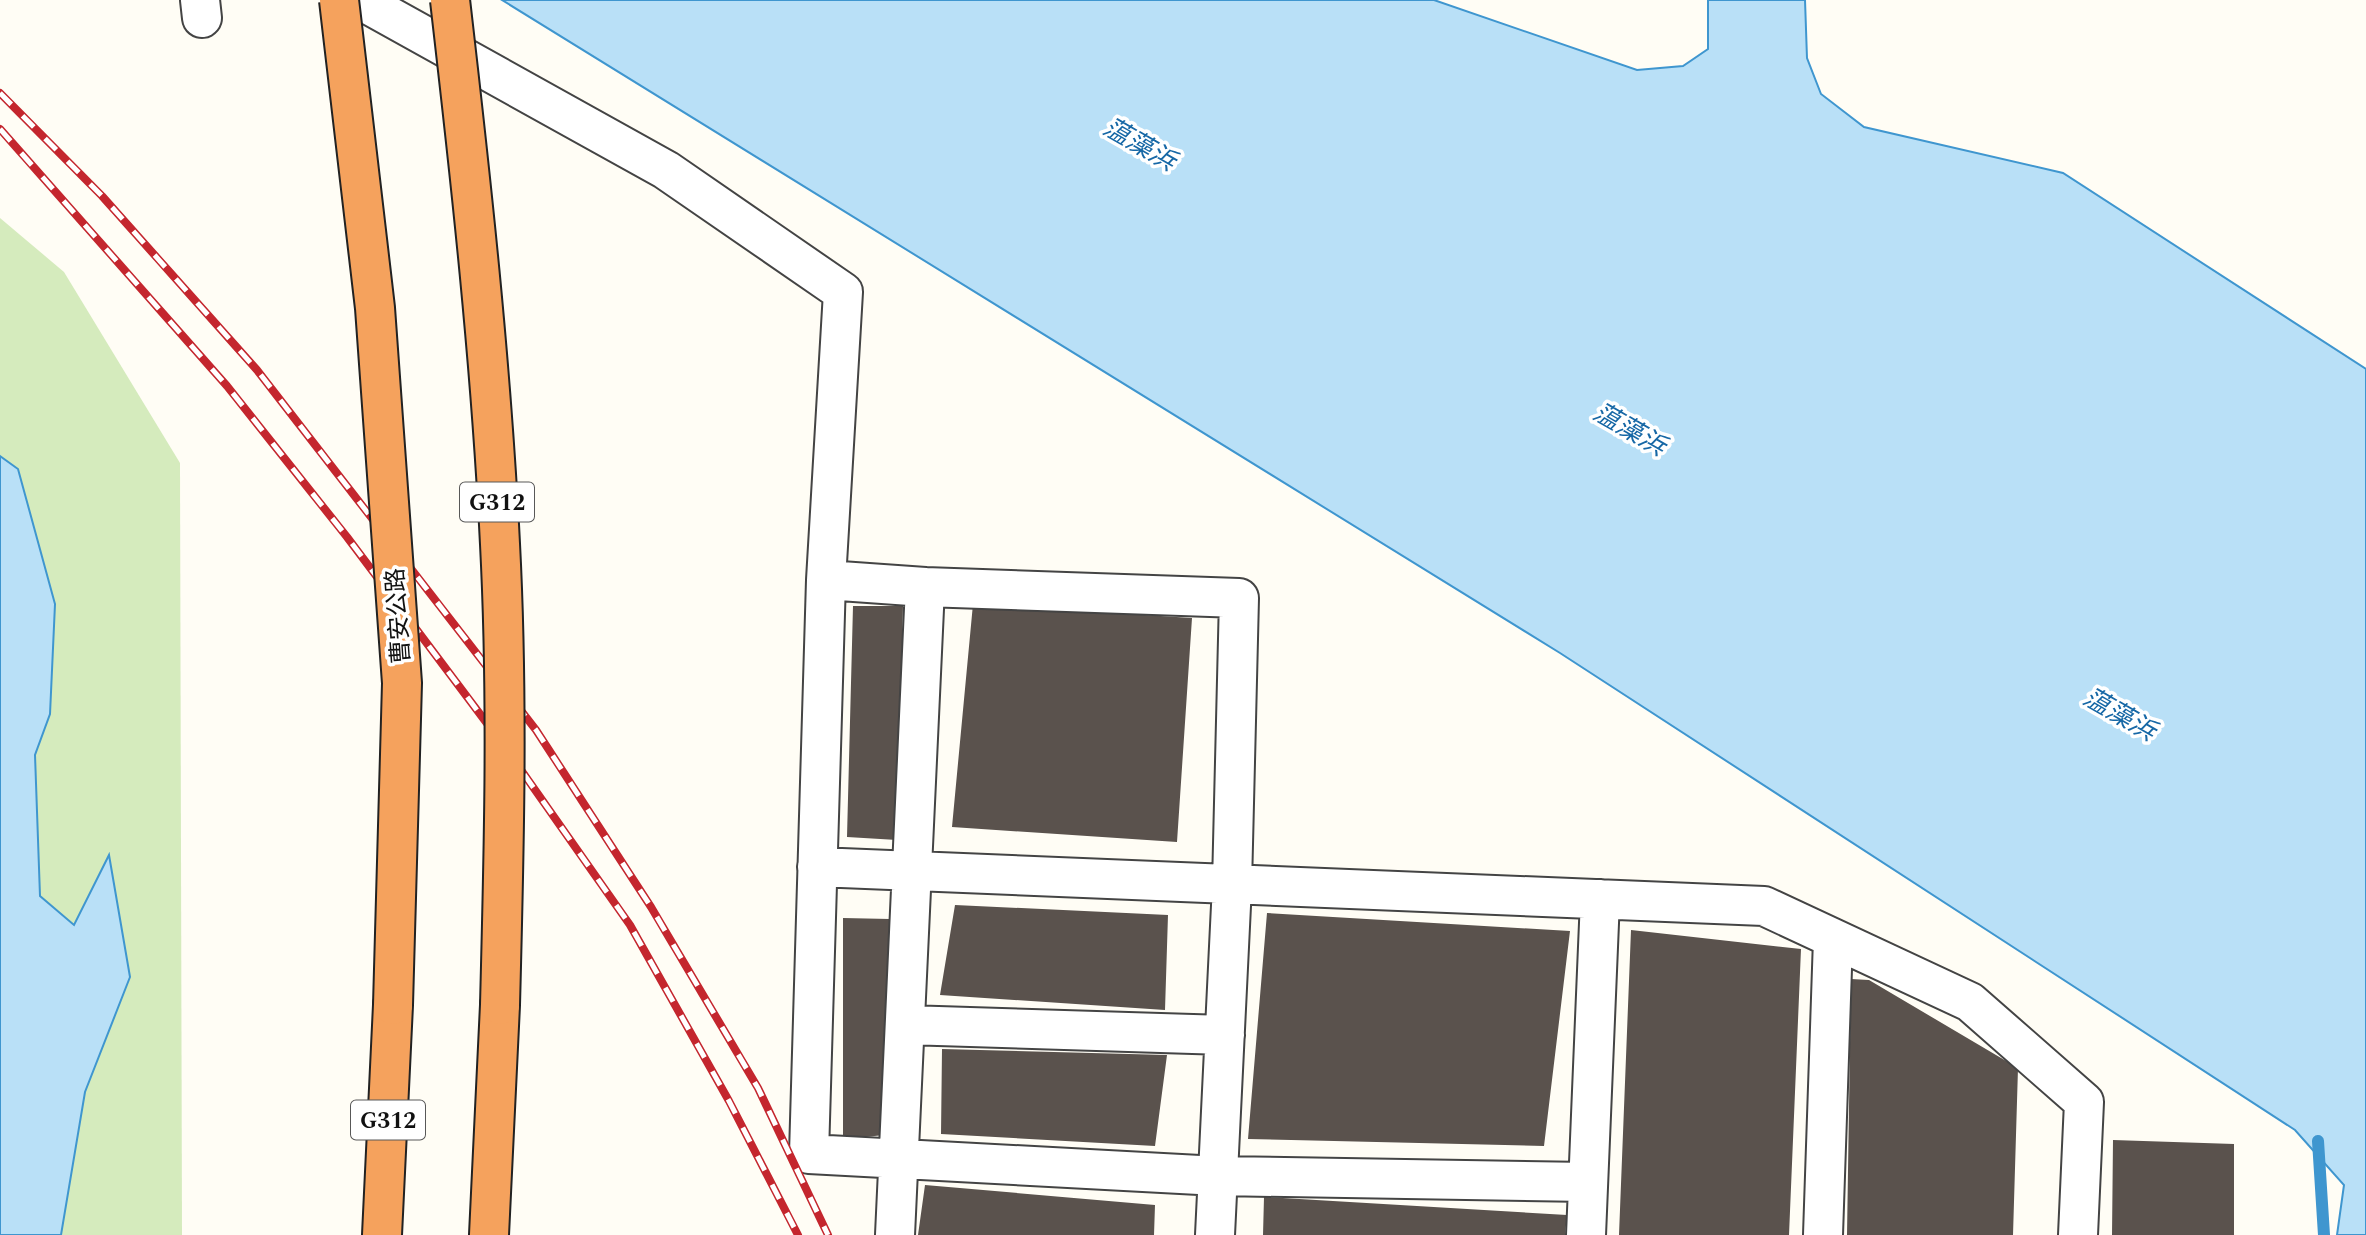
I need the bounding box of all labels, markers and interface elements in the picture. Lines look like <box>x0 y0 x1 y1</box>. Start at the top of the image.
water label: 蕰藻浜 <box>1096 108 1185 183</box>
water label: 蕰藻浜 <box>1586 393 1675 468</box>
road number: G312 <box>460 482 534 522</box>
street label: 曹安公路 <box>378 567 420 665</box>
water label: 蕰藻浜 <box>2076 678 2165 753</box>
road number: G312 <box>351 1100 425 1140</box>

